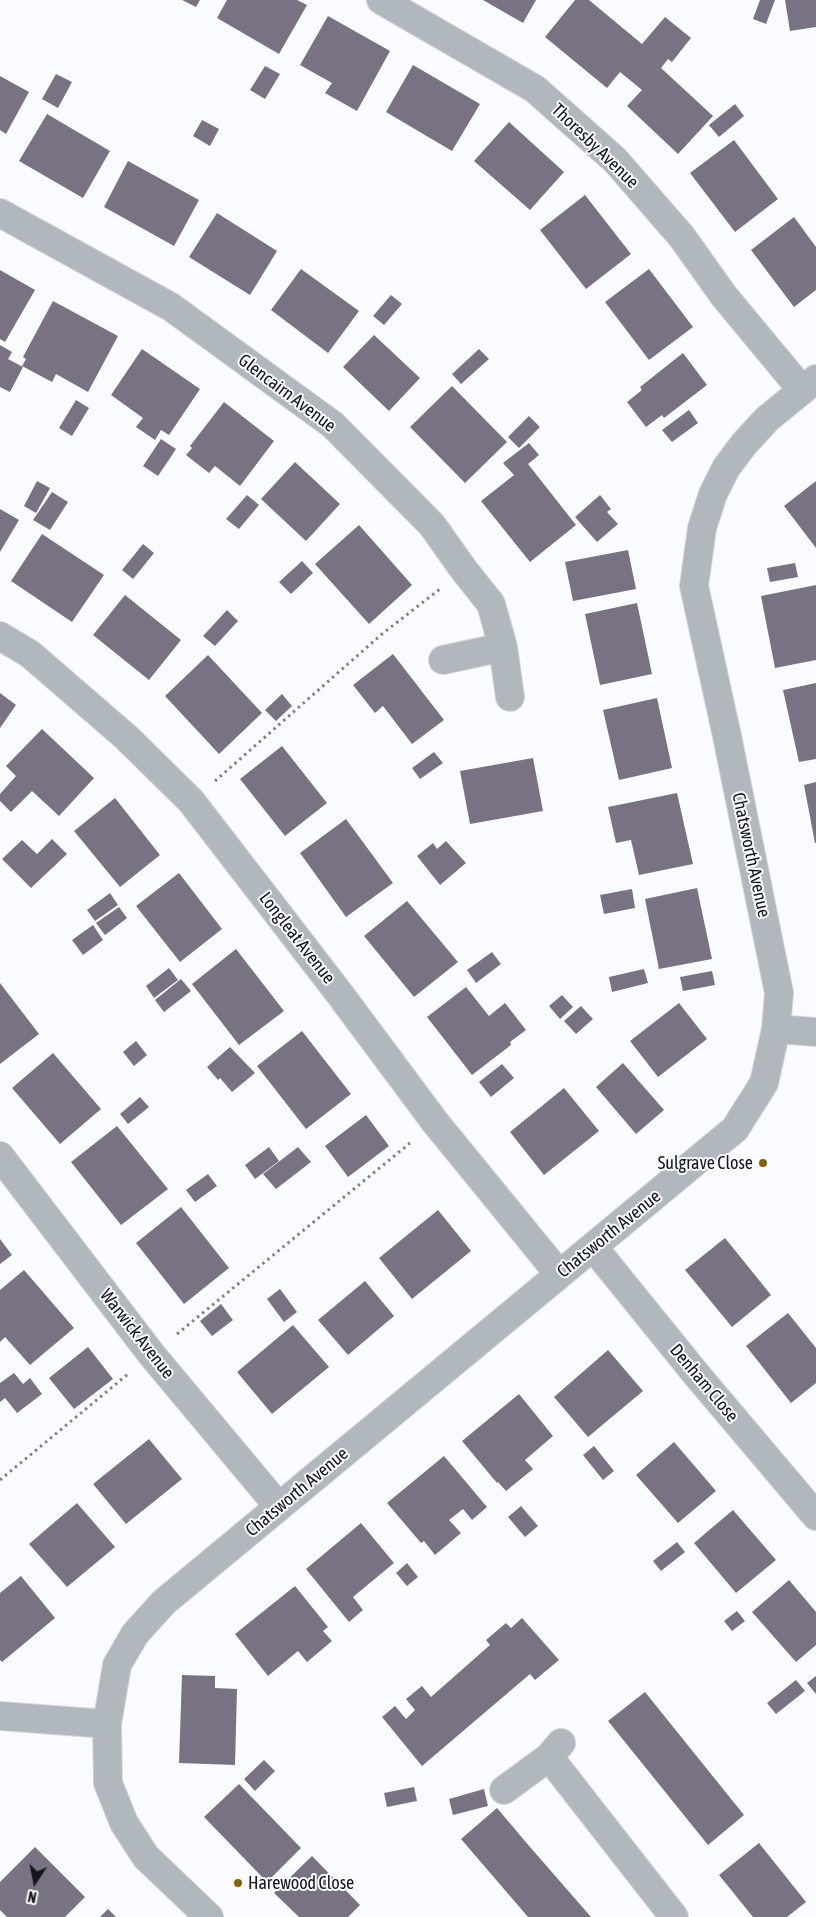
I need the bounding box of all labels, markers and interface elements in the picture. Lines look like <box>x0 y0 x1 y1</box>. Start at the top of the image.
street label: Thoresby Avenue <box>547 99 643 193</box>
street label: Glencairn Avenue <box>234 349 340 437</box>
street label: Chatsworth Avenue <box>727 791 775 919</box>
street label: Longleat Avenue <box>254 888 340 988</box>
place label: Sulgrave Close <box>658 1152 753 1174</box>
marker: Sulgrave Close <box>757 1157 769 1169</box>
street label: Chatsworth Avenue <box>553 1186 665 1282</box>
street label: Warwick Avenue <box>95 1285 179 1383</box>
street label: Denham Close <box>665 1340 743 1426</box>
street label: Chatsworth Avenue <box>241 1443 353 1541</box>
north arrow <box>10 1857 60 1907</box>
place label: Harewood Close <box>248 1872 354 1894</box>
marker: Harewood Close <box>232 1877 244 1889</box>
text: N <box>27 1888 38 1905</box>

